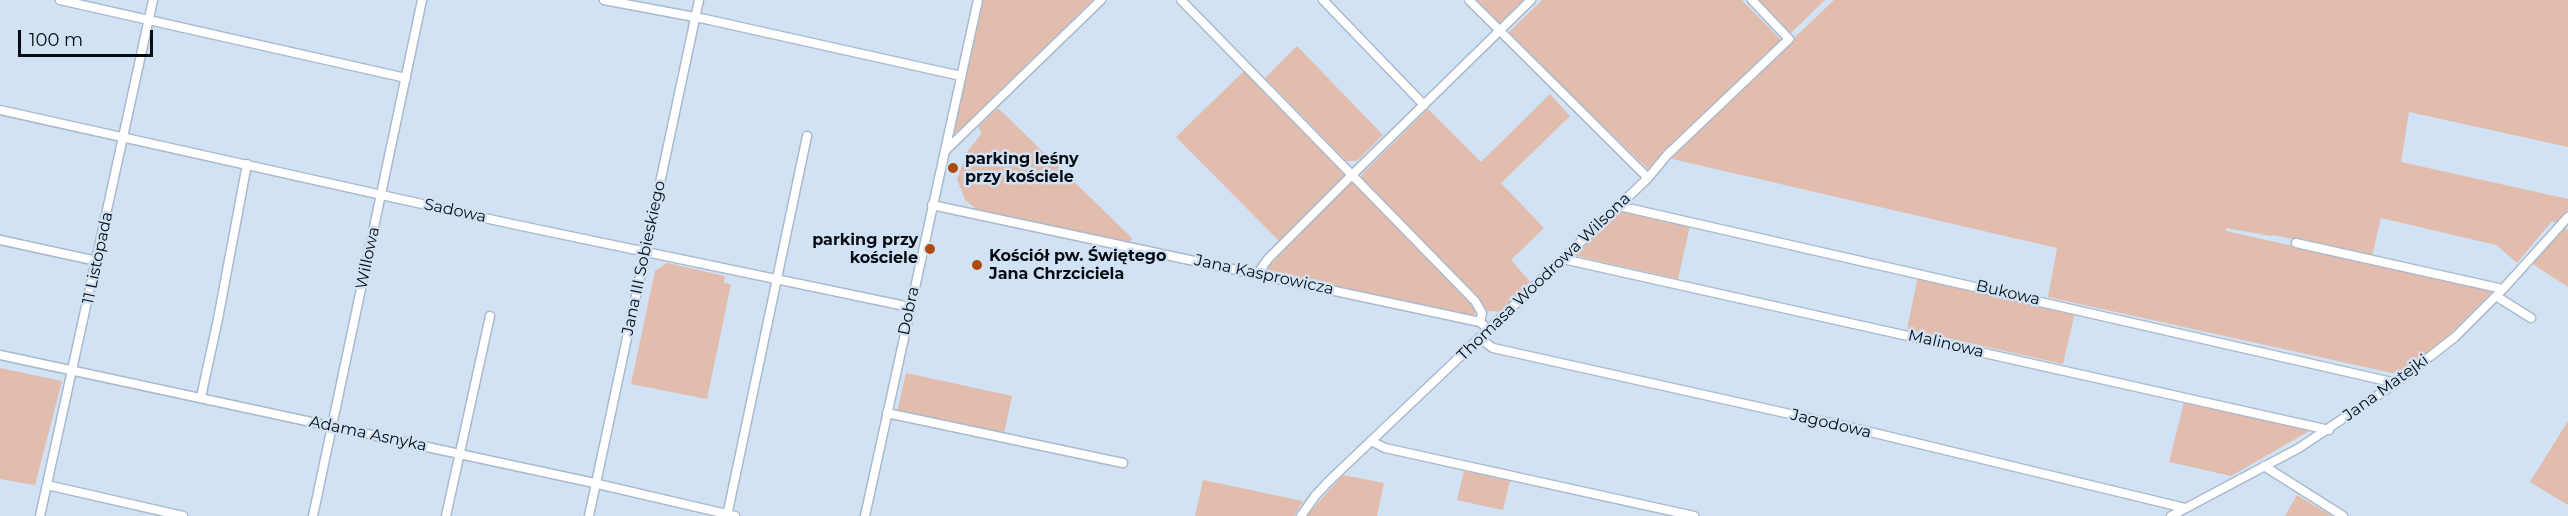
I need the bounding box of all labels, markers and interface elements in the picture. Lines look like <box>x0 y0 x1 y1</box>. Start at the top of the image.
scale bar <box>21 18 156 56</box>
text: 100 m <box>29 29 83 51</box>
place label: parking leśny przy kościele <box>965 149 1079 187</box>
marker: parking leśny przy kościele <box>946 161 960 175</box>
street label: Jana III Sobieskiego <box>618 179 670 337</box>
street label: Thomasa Woodrowa Wilsona <box>1453 189 1635 365</box>
street label: Sadowa <box>422 195 488 227</box>
street label: 11 Listopada <box>79 210 117 306</box>
street label: Willowa <box>352 225 384 291</box>
place label: parking przy kościele <box>812 230 918 268</box>
marker: parking przy kościele <box>923 242 937 256</box>
place label: Kościół pw. Świętego Jana Chrzciciela <box>989 246 1166 284</box>
street label: Jana Kasprowicza <box>1193 251 1335 299</box>
marker: Kościół pw. Świętego Jana Chrzciciela <box>970 258 984 272</box>
street label: Bukowa <box>1974 276 2042 310</box>
street label: Dobra <box>894 285 924 337</box>
street label: Malinowa <box>1906 326 1986 362</box>
street label: Jana Matejki <box>2340 351 2432 425</box>
street label: Jagodowa <box>1789 405 1873 443</box>
street label: Adama Asnyka <box>308 412 428 456</box>

